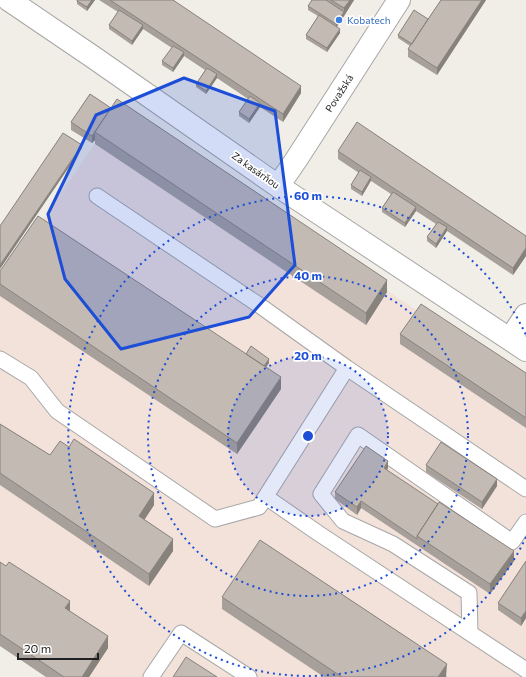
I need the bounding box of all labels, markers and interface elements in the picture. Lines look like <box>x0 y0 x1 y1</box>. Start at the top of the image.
place label: Kobatech <box>347 14 390 26</box>
marker: Kobatech <box>334 15 344 25</box>
street label: Považská <box>322 72 356 114</box>
street label: Za kasárňou <box>230 149 282 191</box>
text: 60 m <box>294 188 322 202</box>
text: 40 m <box>294 268 322 282</box>
text: 20 m <box>294 348 322 362</box>
centre of rings <box>301 429 315 443</box>
scale bar <box>18 635 98 661</box>
text: 20 m <box>24 641 51 655</box>

